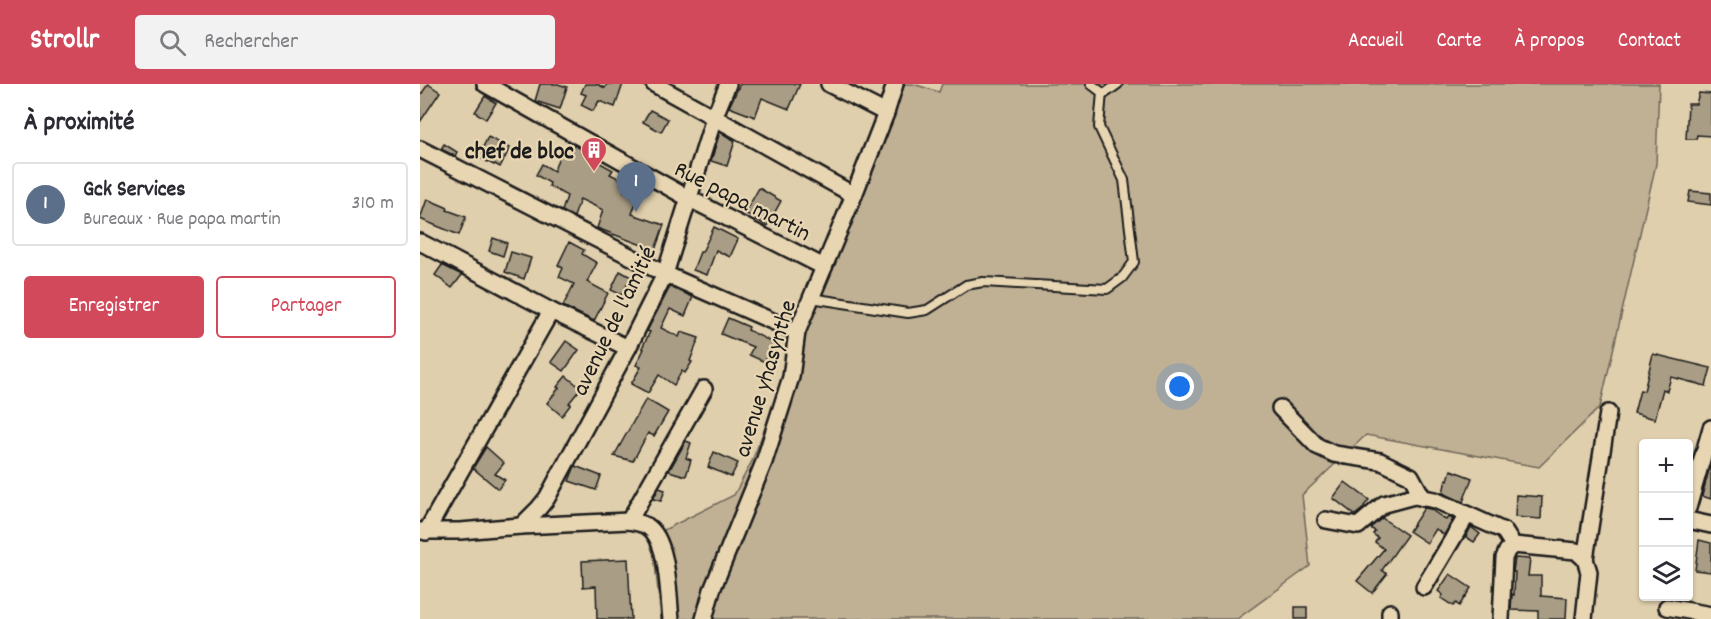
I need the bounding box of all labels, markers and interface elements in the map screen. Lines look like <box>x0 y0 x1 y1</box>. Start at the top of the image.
search box <box>135 15 555 69</box>
text: Strollr <box>30 22 99 62</box>
icon: search <box>156 26 189 59</box>
text: Rechercher <box>204 27 298 58</box>
text: Accueil <box>1348 27 1403 57</box>
text: Carte <box>1436 27 1481 57</box>
text: À propos <box>1514 27 1585 57</box>
text: Contact <box>1618 27 1681 57</box>
text: À proximité <box>24 105 134 142</box>
building icon: chef de bloc <box>579 135 609 173</box>
place label: chef de bloc <box>465 136 574 170</box>
street label: Rue papa martin <box>667 154 816 252</box>
pin: 1 <box>616 162 656 212</box>
text: Gck Services <box>83 175 186 206</box>
text: 1 <box>43 190 48 218</box>
text: 310 m <box>352 190 394 218</box>
text: Bureaux · Rue papa martin <box>83 206 281 234</box>
street label: avenue de l'amitié <box>565 241 667 402</box>
button: Enregistrer <box>24 276 204 338</box>
button: Partager <box>216 276 396 338</box>
street label: avenue yhasynthe <box>727 296 807 462</box>
your location <box>1165 372 1194 401</box>
map controls <box>1639 439 1693 601</box>
button: + <box>1639 439 1693 493</box>
button: − <box>1639 493 1693 547</box>
button: layers <box>1639 547 1693 601</box>

